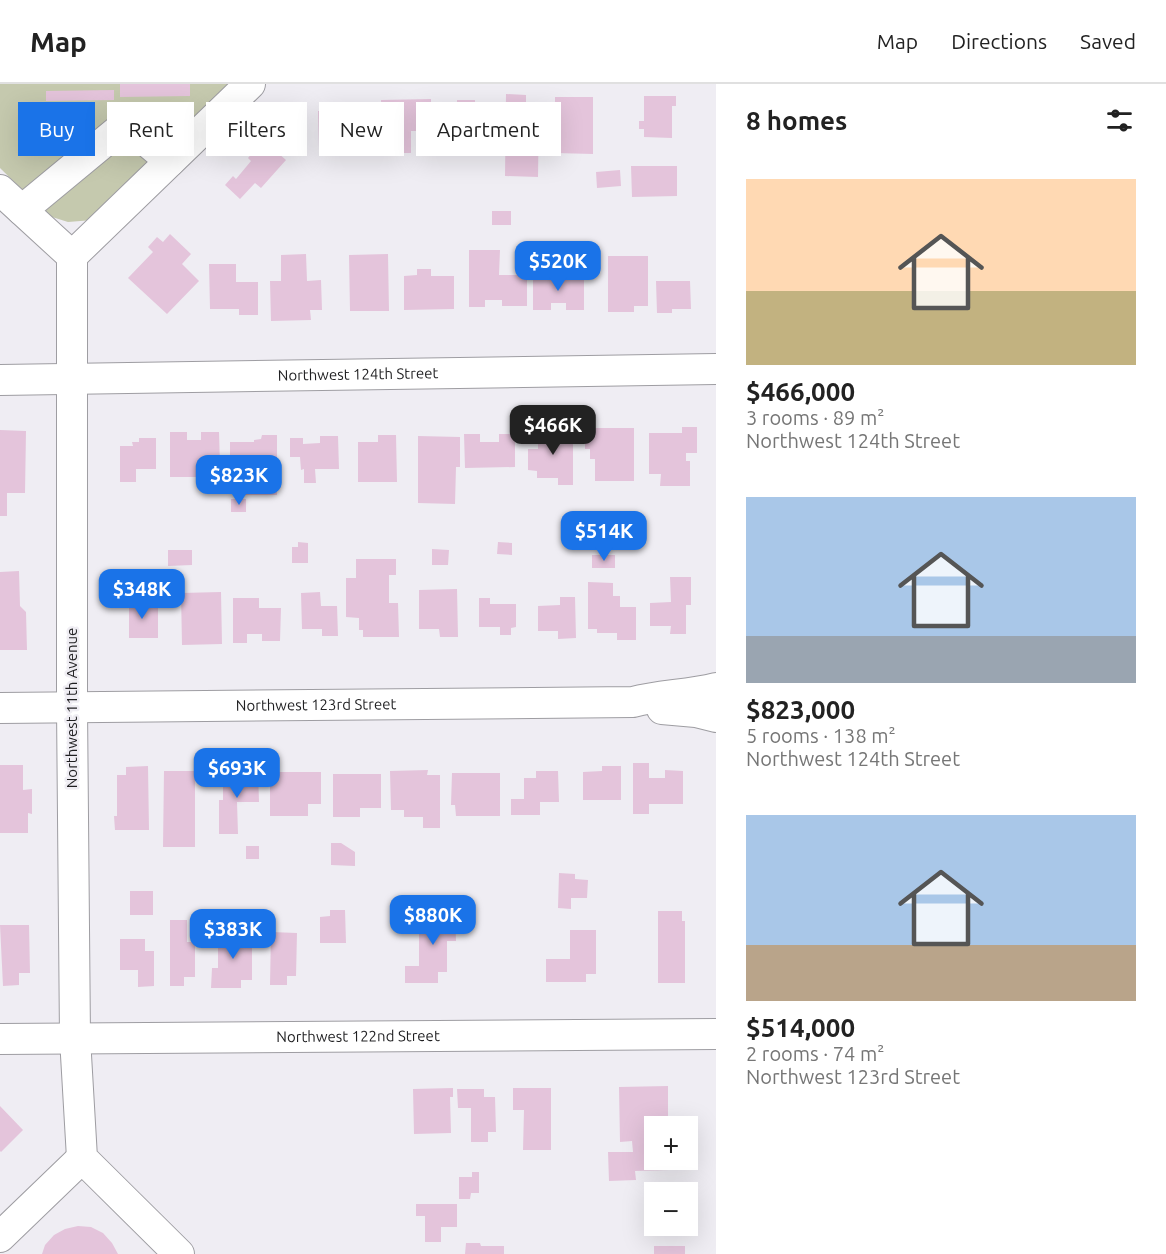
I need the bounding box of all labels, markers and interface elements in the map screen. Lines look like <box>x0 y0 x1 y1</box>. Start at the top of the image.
text: Map <box>30 26 87 57</box>
text: Map <box>877 29 918 53</box>
text: Directions <box>951 29 1047 53</box>
text: Saved <box>1080 29 1136 53</box>
chip: Buy <box>18 102 95 156</box>
chip: Rent <box>107 102 194 156</box>
chip: Filters <box>206 102 307 156</box>
chip: New <box>319 102 404 156</box>
chip: Apartment <box>416 102 561 156</box>
icon: filters <box>1103 104 1136 137</box>
text: 8 homes <box>746 106 847 135</box>
icon: home <box>887 218 995 326</box>
pin: $520K <box>516 241 600 292</box>
text: $520K <box>529 249 587 272</box>
street label: Northwest 124th Street <box>277 364 439 384</box>
text: $466,000 <box>746 377 855 406</box>
pin: $466K <box>511 405 595 456</box>
text: 3 rooms · 89 m² <box>746 406 884 429</box>
text: $466K <box>524 413 582 436</box>
text: Northwest 124th Street <box>746 429 960 452</box>
pin: $823K <box>197 455 281 506</box>
text: $823K <box>210 463 268 486</box>
pin: $514K <box>562 511 646 562</box>
text: $514K <box>575 519 633 542</box>
icon: home <box>887 536 995 644</box>
pin: $348K <box>100 569 184 620</box>
text: $348K <box>113 577 171 600</box>
street label: Northwest 11th Avenue <box>63 628 80 788</box>
street label: Northwest 123rd Street <box>236 695 396 714</box>
text: $823,000 <box>746 695 855 724</box>
text: 5 rooms · 138 m² <box>746 724 896 747</box>
text: Northwest 124th Street <box>746 747 960 770</box>
pin: $693K <box>195 748 279 799</box>
text: $693K <box>208 756 266 779</box>
icon: home <box>887 854 995 962</box>
pin: $880K <box>391 895 475 946</box>
text: $880K <box>404 903 462 926</box>
pin: $383K <box>191 909 275 960</box>
text: $383K <box>204 917 262 940</box>
text: $514,000 <box>746 1013 855 1042</box>
street label: Northwest 122nd Street <box>276 1027 440 1045</box>
text: 2 rooms · 74 m² <box>746 1042 884 1065</box>
text: Northwest 123rd Street <box>746 1065 960 1088</box>
map controls <box>644 1116 698 1236</box>
button: + <box>644 1116 698 1170</box>
button: − <box>644 1182 698 1236</box>

